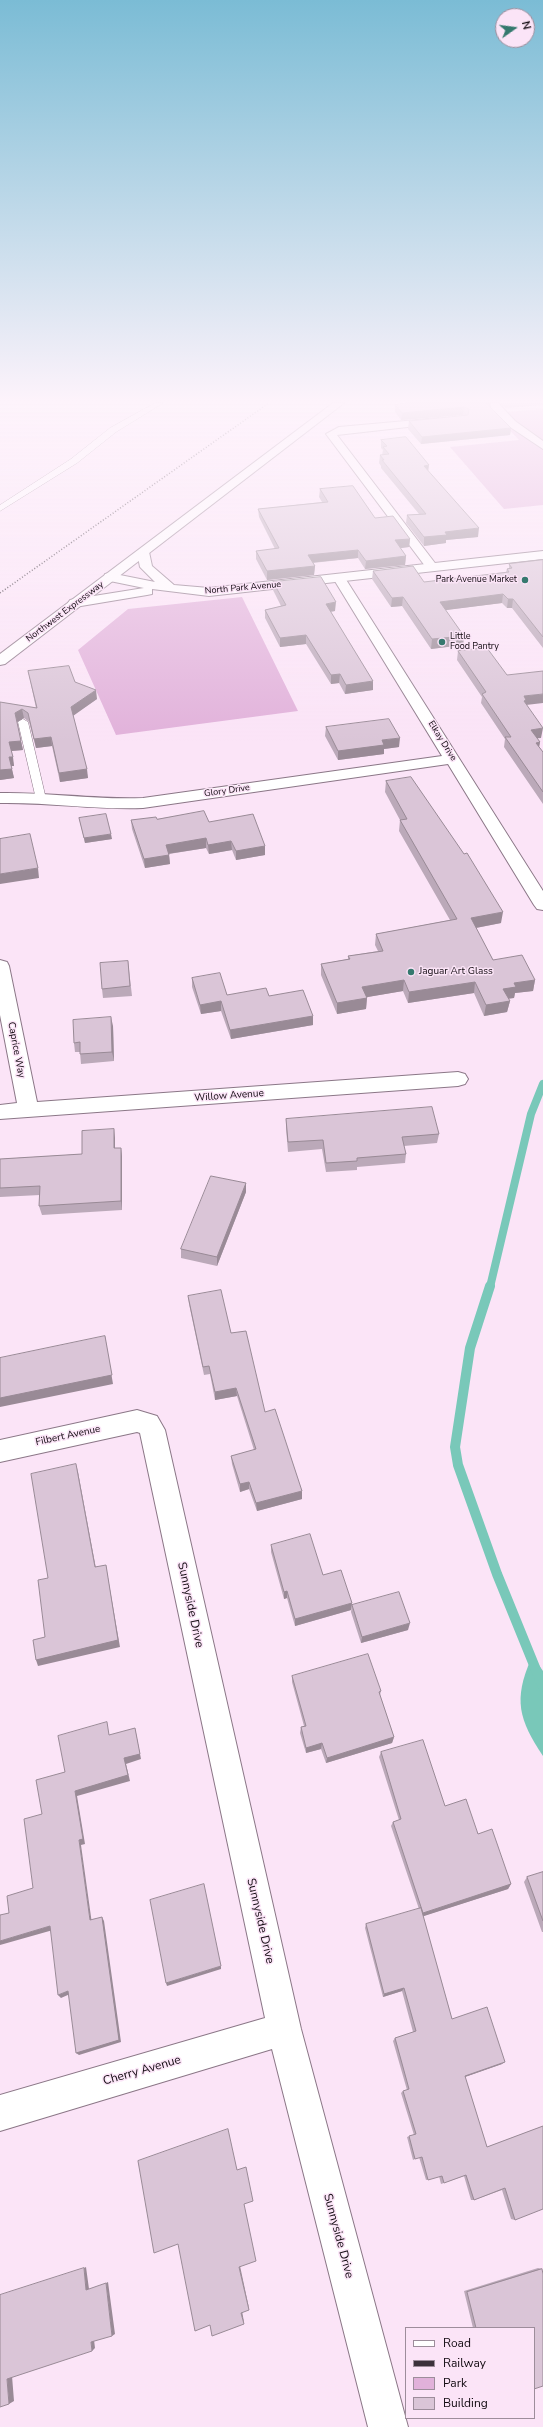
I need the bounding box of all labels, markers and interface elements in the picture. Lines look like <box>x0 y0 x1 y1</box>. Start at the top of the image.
north arrow <box>495 8 535 48</box>
text: N <box>518 19 534 31</box>
place label: Park Avenue Market <box>436 575 517 585</box>
marker: Park Avenue Market <box>520 575 530 585</box>
street label: Northwest Expressway <box>24 579 106 645</box>
street label: North Park Avenue <box>204 579 282 597</box>
place label: Little Food Pantry <box>450 632 499 653</box>
marker: Little Food Pantry <box>437 637 447 647</box>
street label: Elkay Drive <box>425 719 459 763</box>
street label: Glory Drive <box>204 782 250 800</box>
place label: Jaguar Art Glass <box>419 966 493 978</box>
marker: Jaguar Art Glass <box>406 967 416 977</box>
street label: Caprice Way <box>5 1021 27 1079</box>
street label: Willow Avenue <box>194 1088 264 1104</box>
street label: Filbert Avenue <box>35 1423 101 1449</box>
street label: Sunnyside Drive <box>174 1561 206 1649</box>
street label: Sunnyside Drive <box>243 1877 277 1965</box>
street label: Cherry Avenue <box>101 2053 183 2089</box>
street label: Sunnyside Drive <box>320 2192 356 2280</box>
legend <box>405 2327 535 2419</box>
text: Road <box>443 2335 471 2351</box>
text: Railway <box>443 2355 486 2371</box>
text: Park <box>443 2375 467 2391</box>
text: Building <box>443 2395 488 2411</box>

